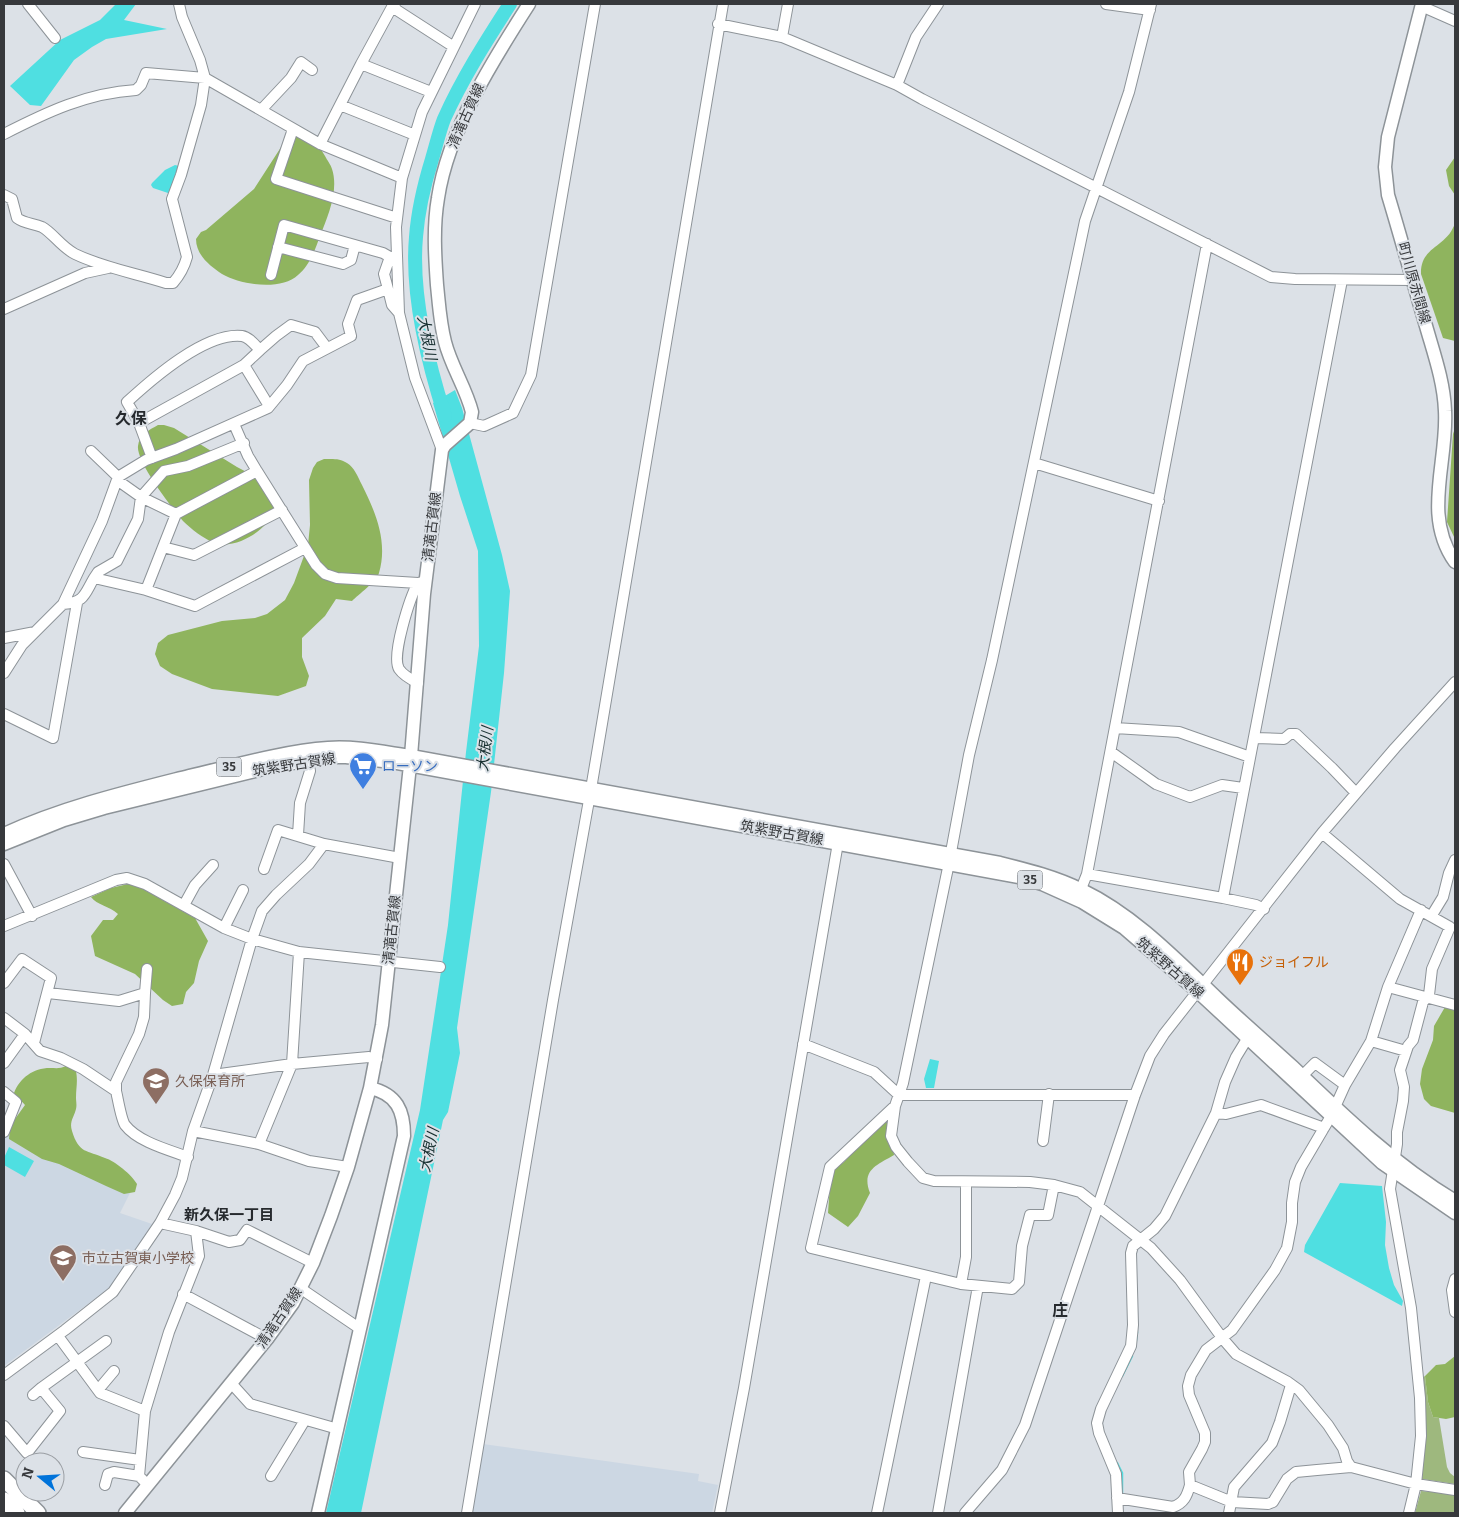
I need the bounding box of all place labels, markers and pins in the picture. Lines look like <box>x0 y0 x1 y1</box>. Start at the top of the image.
supermarket icon: ローソン <box>348 751 378 790</box>
place label: ローソン <box>382 758 438 775</box>
restaurant icon: ジョイフル <box>1225 947 1255 986</box>
place label: ジョイフル <box>1259 954 1329 971</box>
school or university icon: 久保保育所 <box>141 1066 171 1105</box>
place label: 久保保育所 <box>175 1073 245 1090</box>
school or university icon: 市立古賀東小学校 <box>48 1243 78 1282</box>
place label: 市立古賀東小学校 <box>82 1250 194 1267</box>

